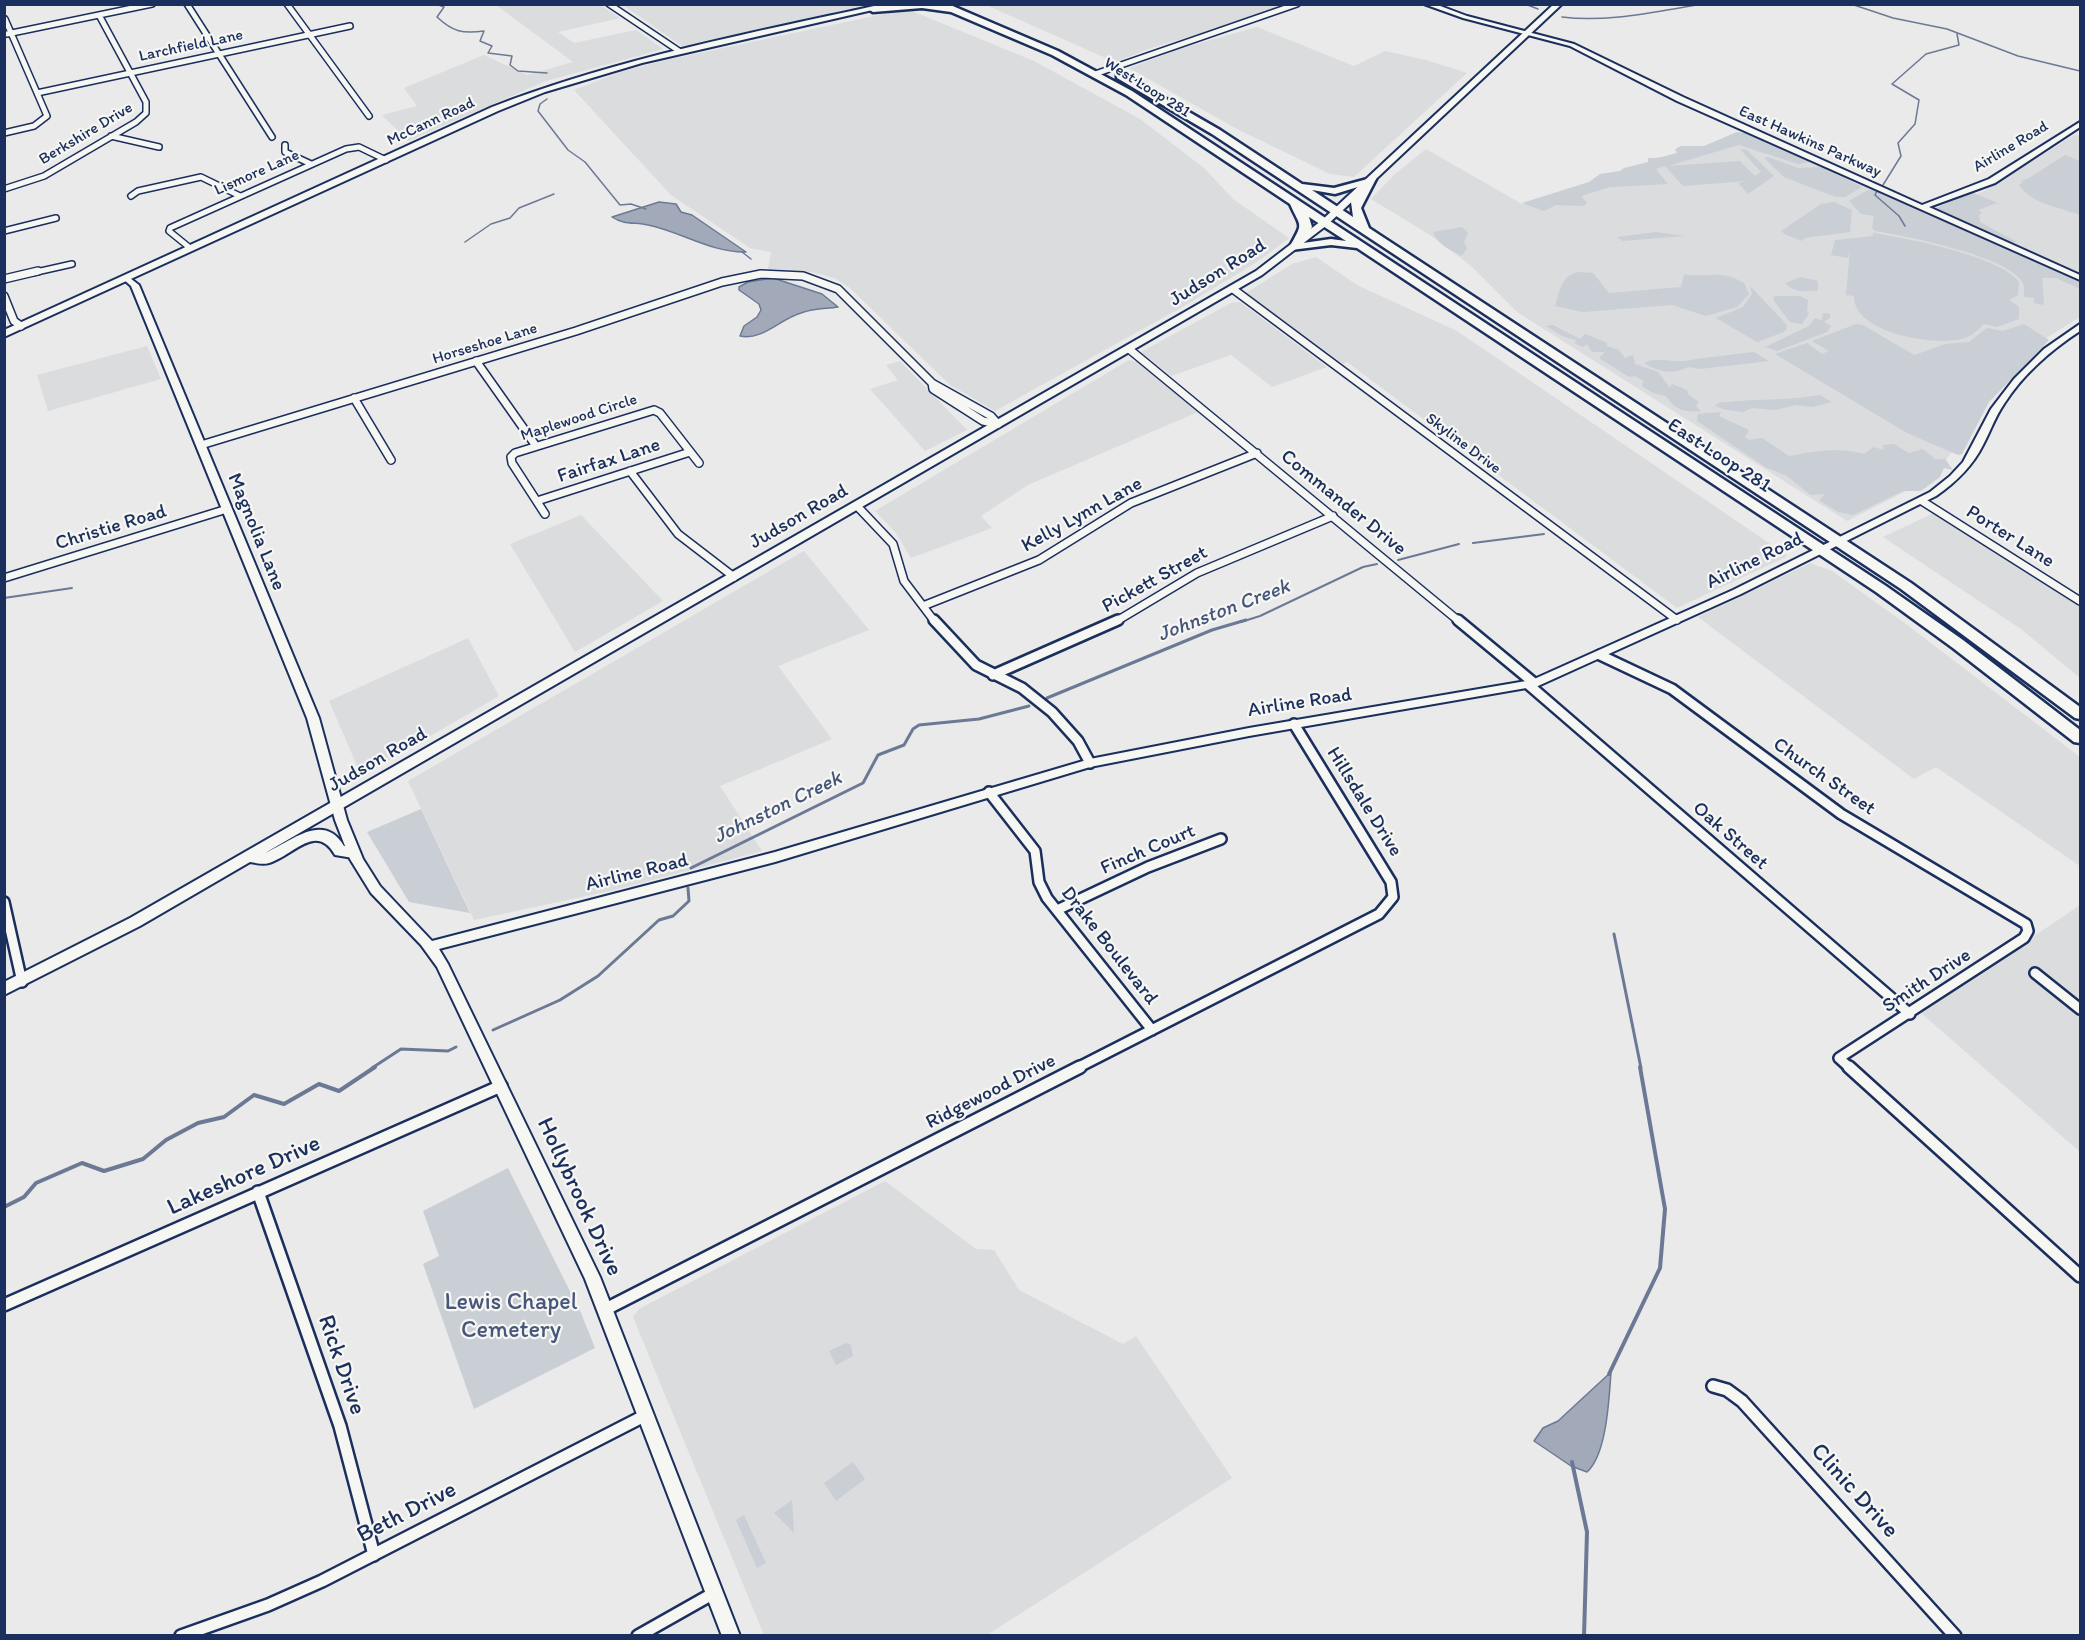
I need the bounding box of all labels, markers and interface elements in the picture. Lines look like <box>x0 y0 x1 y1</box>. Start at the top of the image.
street label: Larchfield Lane <box>137 26 245 66</box>
street label: West Loop 281 <box>1100 54 1194 122</box>
street label: McCann Road <box>384 93 478 151</box>
street label: Berkshire Drive <box>36 99 136 169</box>
street label: East Hawkins Parkway <box>1736 102 1884 182</box>
street label: Airline Road <box>1970 117 2052 177</box>
street label: Lismore Lane <box>212 146 302 200</box>
street label: Judson Road <box>1165 234 1271 312</box>
street label: Horseshoe Lane <box>430 319 540 369</box>
street label: Maplewood Circle <box>518 390 640 446</box>
street label: Skyline Drive <box>1421 409 1505 479</box>
street label: East Loop 281 <box>1663 414 1775 498</box>
street label: Fairfax Lane <box>555 433 663 489</box>
street label: Commander Drive <box>1275 445 1411 561</box>
street label: Magnolia Lane <box>222 470 290 594</box>
street label: Kelly Lynn Lane <box>1017 472 1147 558</box>
street label: Judson Road <box>745 479 853 555</box>
street label: Christie Road <box>52 500 170 556</box>
street label: Porter Lane <box>1961 500 2059 574</box>
street label: Airline Road <box>1702 527 1808 595</box>
street label: Pickett Street <box>1098 541 1212 619</box>
water label: Johnston Creek <box>1154 574 1294 648</box>
street label: Airline Road <box>1246 683 1354 723</box>
street label: Judson Road <box>324 722 432 798</box>
street label: Church Street <box>1768 733 1880 821</box>
street label: Hillsdale Drive <box>1321 743 1407 861</box>
water label: Johnston Creek <box>710 766 846 850</box>
street label: Oak Street <box>1687 797 1773 875</box>
street label: Finch Court <box>1097 819 1199 881</box>
street label: Airline Road <box>583 849 691 897</box>
street label: Drake Boulevard <box>1055 882 1163 1010</box>
street label: Smith Drive <box>1878 943 1976 1019</box>
street label: Ridgewood Drive <box>922 1049 1060 1135</box>
street label: Hollybrook Drive <box>530 1113 628 1281</box>
street label: Lakeshore Drive <box>163 1129 325 1223</box>
park label: Lewis Chapel Cemetery <box>444 1289 578 1345</box>
street label: Rick Drive <box>311 1311 371 1419</box>
street label: Clinic Drive <box>1804 1438 1904 1544</box>
street label: Beth Drive <box>352 1476 462 1550</box>

